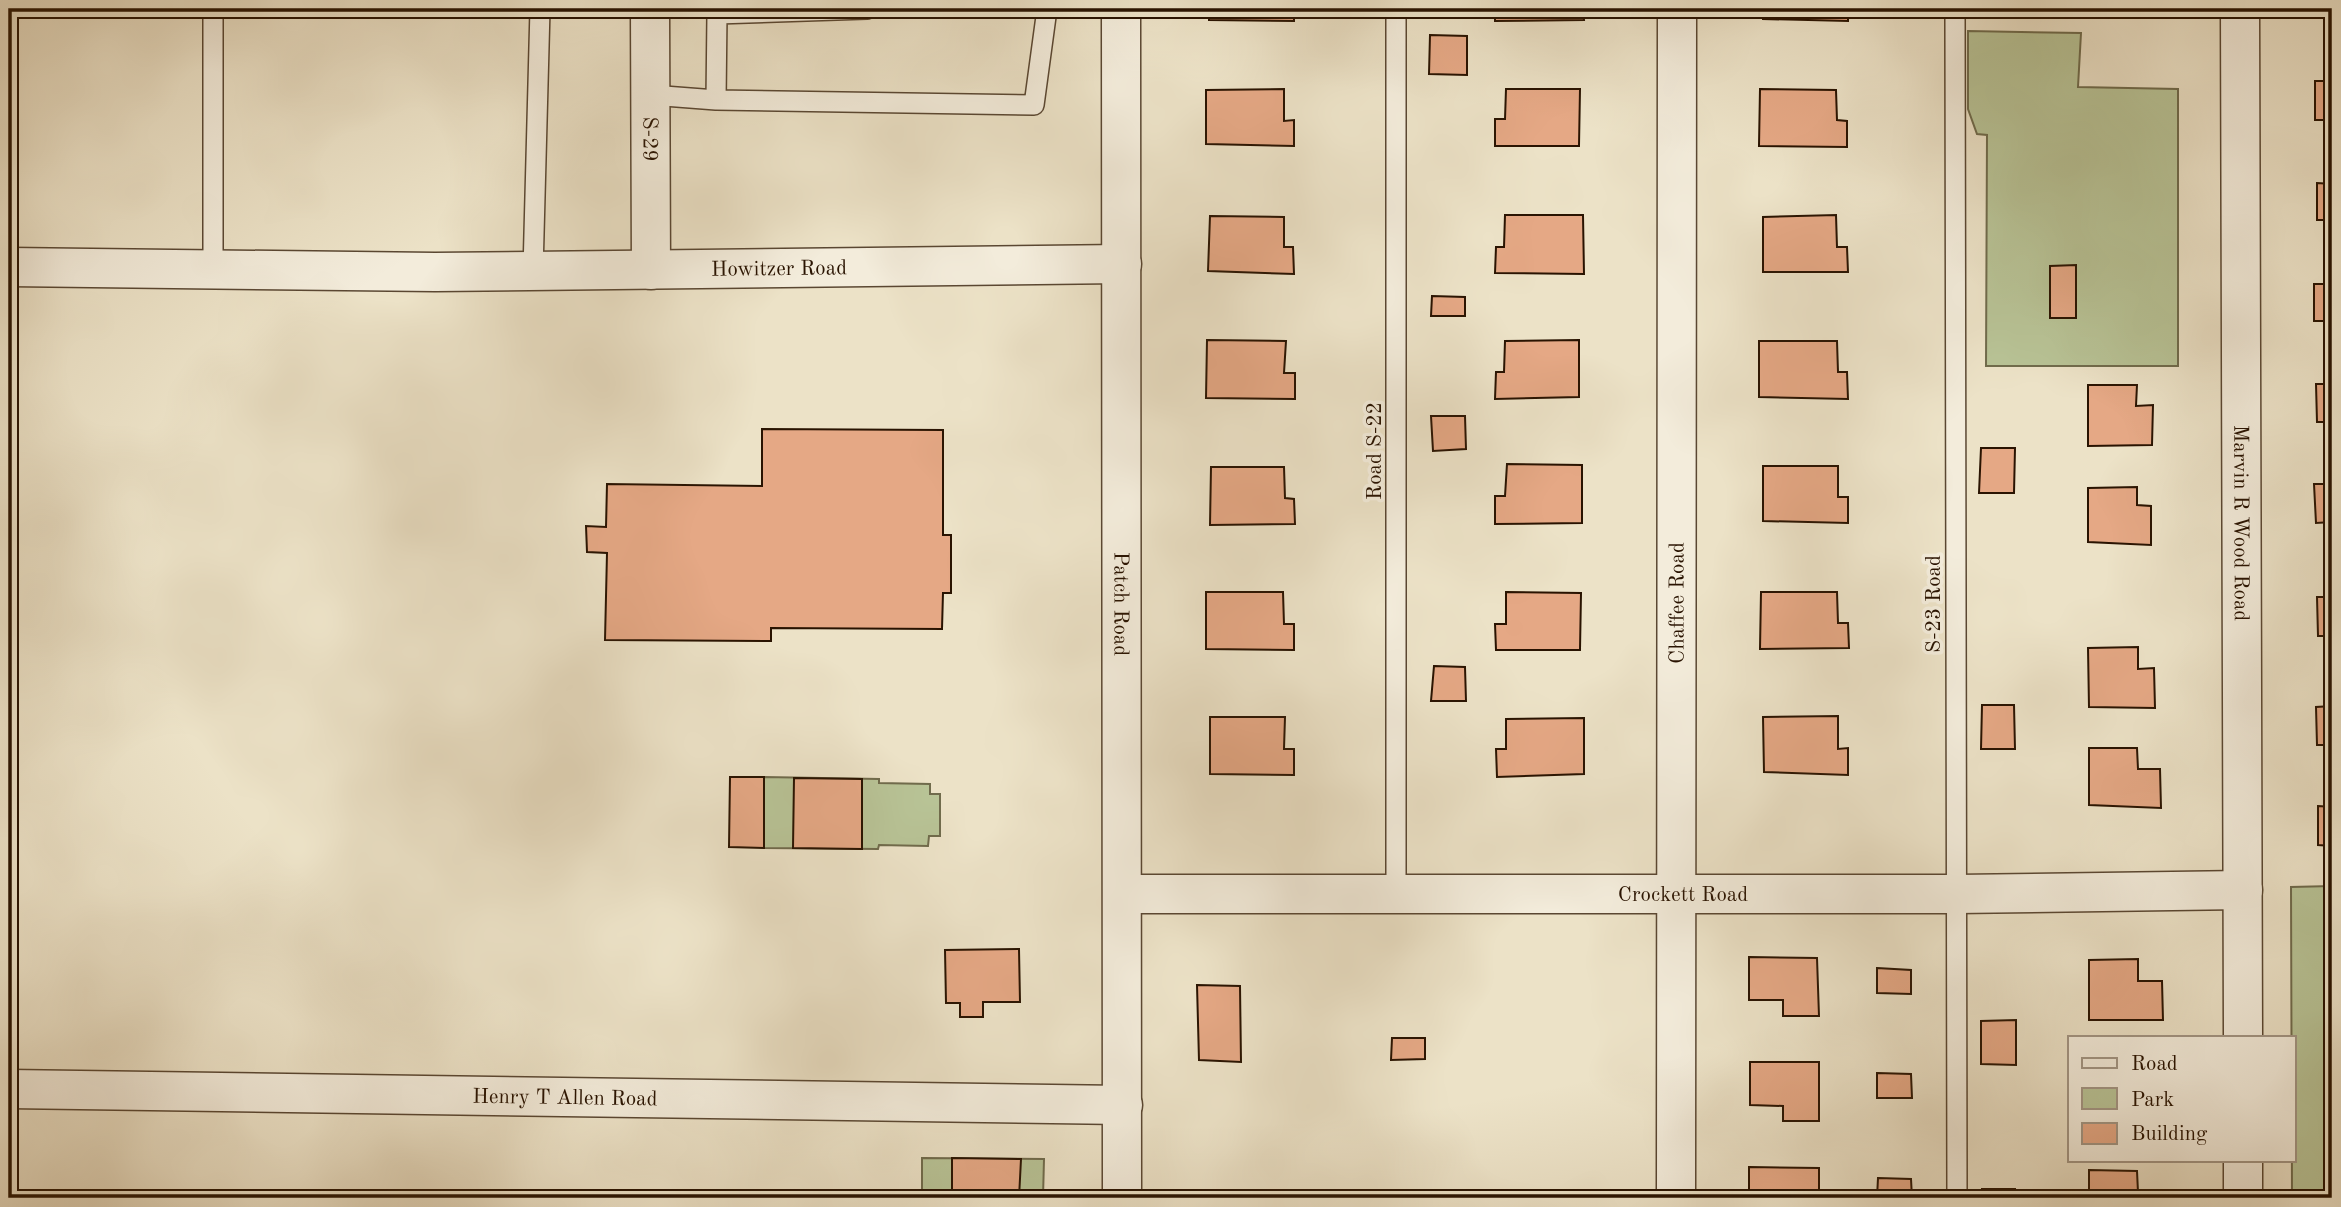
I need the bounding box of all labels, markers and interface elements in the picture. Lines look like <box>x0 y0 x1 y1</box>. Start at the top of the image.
street label: S-29 <box>638 116 660 162</box>
street label: Howitzer Road <box>711 258 847 281</box>
street label: Road S-22 <box>1365 402 1386 500</box>
street label: Marvin R Wood Road <box>2229 425 2251 621</box>
street label: Chaffee Road <box>1667 542 1689 664</box>
street label: Patch Road <box>1109 552 1131 656</box>
street label: S-23 Road <box>1924 555 1945 653</box>
street label: Crockett Road <box>1618 885 1748 906</box>
legend <box>2068 1036 2296 1162</box>
text: Road <box>2131 1054 2178 1075</box>
street label: Henry T Allen Road <box>472 1087 658 1110</box>
text: Park <box>2131 1090 2174 1111</box>
text: Building <box>2131 1124 2208 1145</box>

